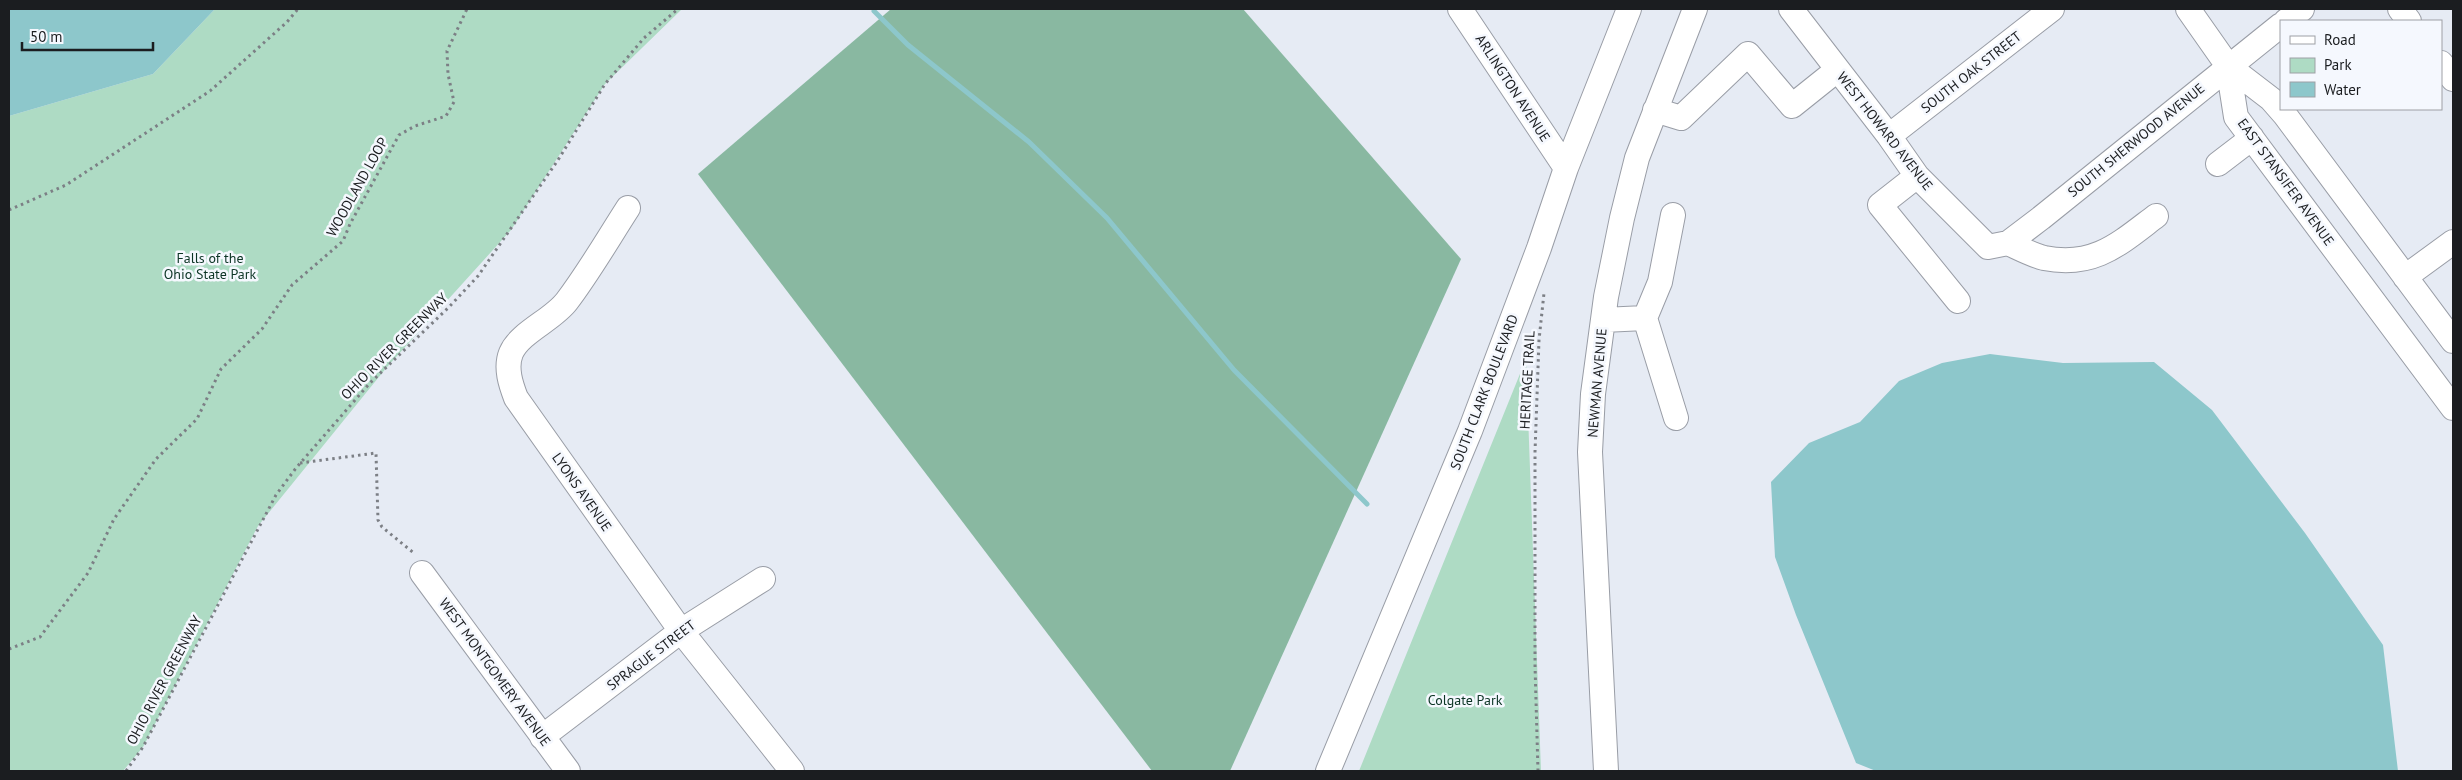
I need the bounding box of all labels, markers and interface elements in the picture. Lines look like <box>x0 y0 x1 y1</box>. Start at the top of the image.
scale bar <box>22 20 154 52</box>
legend <box>2280 20 2442 110</box>
text: 50 m <box>30 27 63 46</box>
street label: SOUTH OAK STREET <box>1917 27 2025 117</box>
text: Road <box>2324 30 2356 49</box>
street label: ARLINGTON AVENUE <box>1472 31 1554 145</box>
text: Park <box>2324 55 2352 74</box>
street label: WEST HOWARD AVENUE <box>1833 68 1937 194</box>
street label: SOUTH SHERWOOD AVENUE <box>2064 79 2208 201</box>
text: Water <box>2324 80 2361 99</box>
street label: EAST STANSIFER AVENUE <box>2234 115 2338 249</box>
street label: WOODLAND LOOP <box>322 134 392 240</box>
park label: Falls of the Ohio State Park <box>164 249 257 283</box>
street label: OHIO RIVER GREENWAY <box>337 289 451 403</box>
street label: SOUTH CLARK BOULEVARD <box>1446 312 1522 472</box>
street label: NEWMAN AVENUE <box>1583 328 1611 438</box>
street label: HERITAGE TRAIL <box>1515 330 1539 430</box>
street label: LYONS AVENUE <box>548 449 616 535</box>
street label: WEST MONTGOMERY AVENUE <box>435 594 555 750</box>
street label: OHIO RIVER GREENWAY <box>122 612 206 748</box>
street label: SPRAGUE STREET <box>603 616 699 694</box>
park label: Colgate Park <box>1428 691 1503 709</box>

